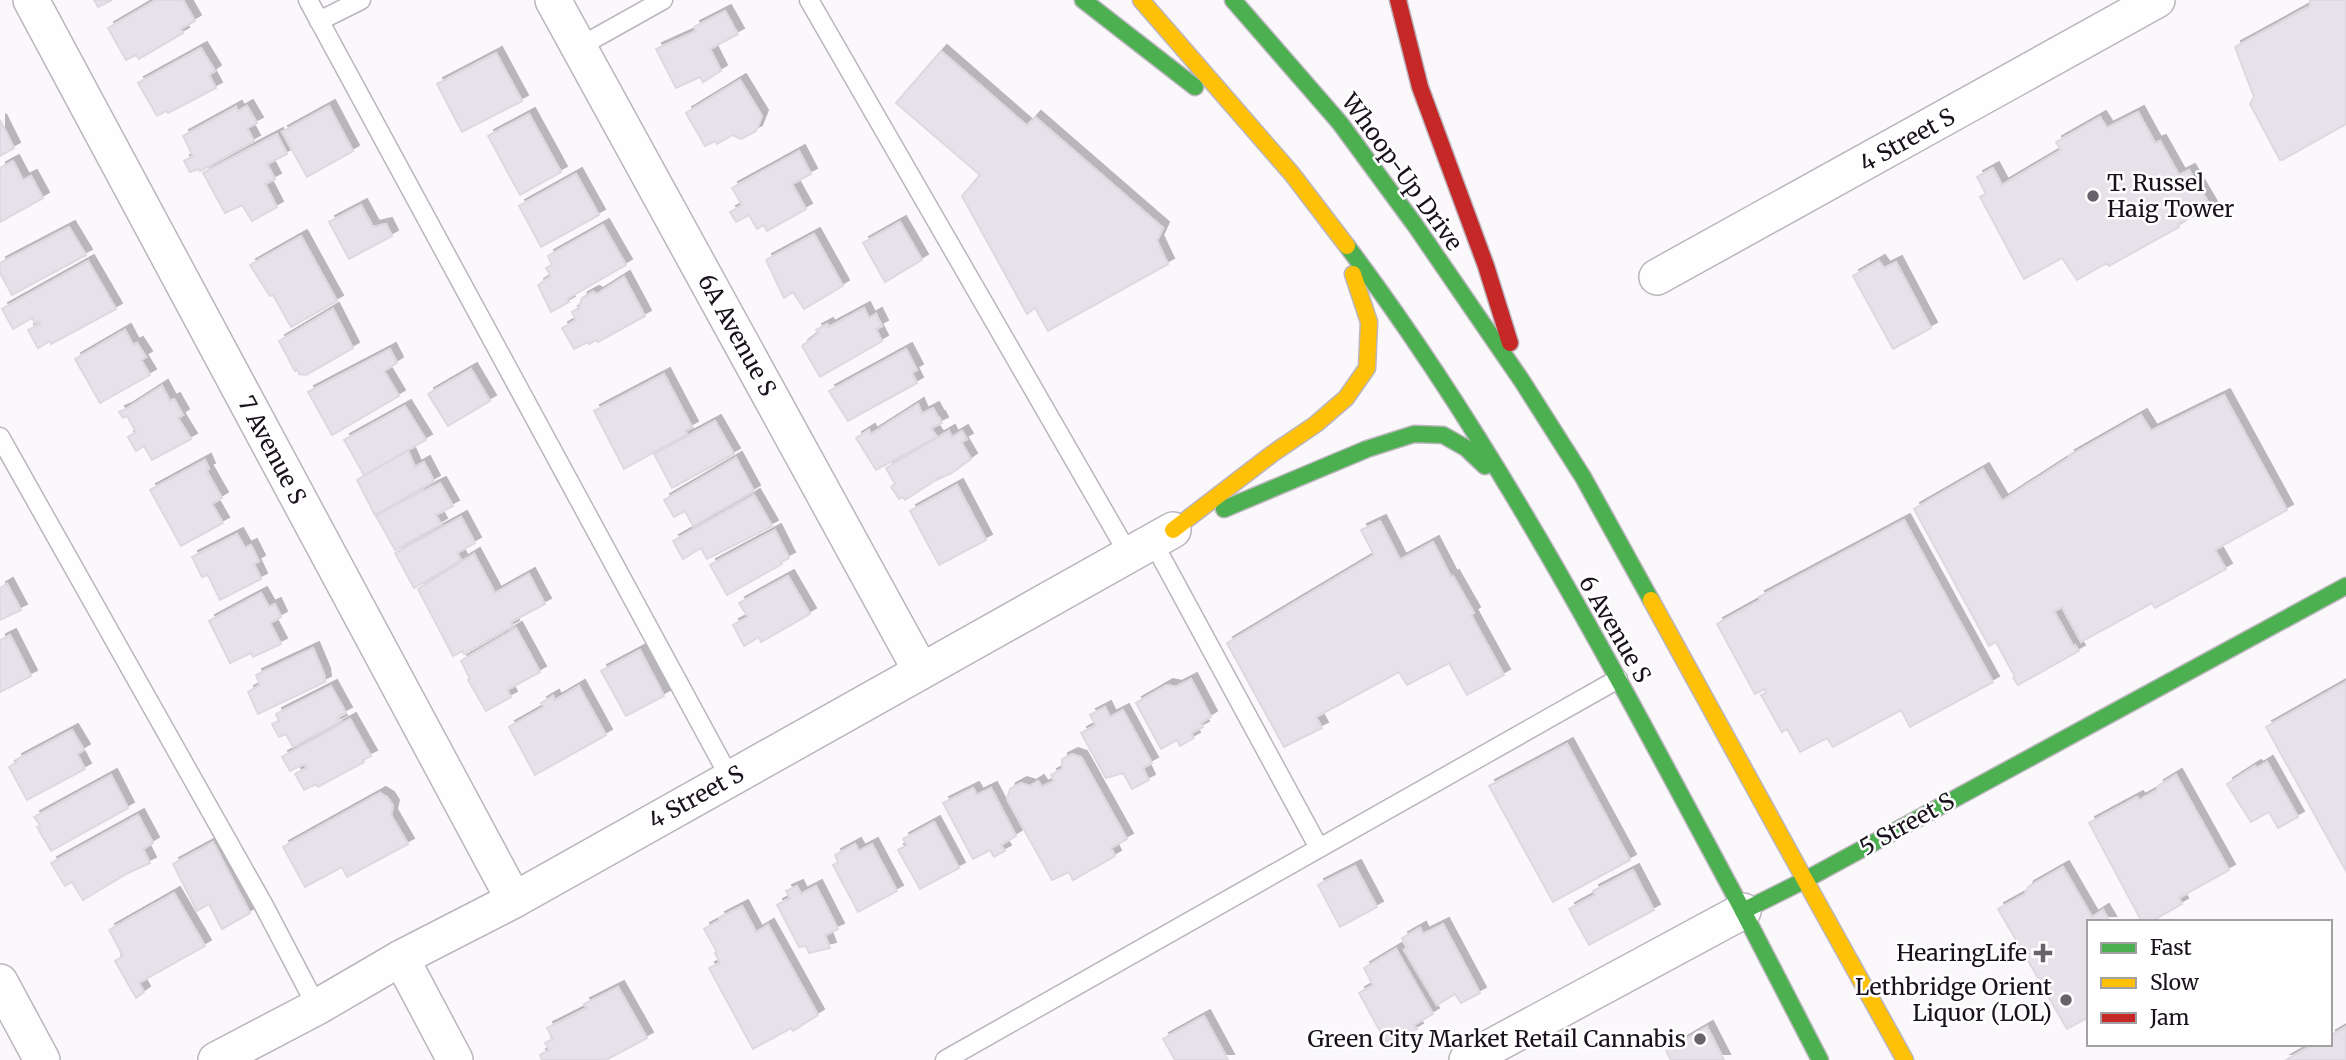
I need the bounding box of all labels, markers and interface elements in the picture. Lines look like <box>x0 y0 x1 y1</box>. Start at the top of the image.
street label: Whoop-Up Drive <box>1335 87 1469 256</box>
street label: 4 Street S <box>1854 102 1959 178</box>
place label: T. Russel Haig Tower <box>2107 168 2234 223</box>
marker: T. Russel Haig Tower <box>2085 188 2101 204</box>
street label: 6A Avenue S <box>692 269 783 401</box>
street label: 7 Avenue S <box>232 391 313 509</box>
street label: 6 Avenue S <box>1573 570 1658 688</box>
street label: 4 Street S <box>643 759 748 835</box>
street label: 5 Street S <box>1854 786 1959 861</box>
legend <box>2087 920 2332 1046</box>
text: Fast <box>2150 934 2192 961</box>
place label: HearingLife <box>1896 938 2027 967</box>
marker: HearingLife <box>2033 943 2053 963</box>
text: Slow <box>2150 969 2199 996</box>
place label: Lethbridge Orient Liquor (LOL) <box>1855 972 2052 1027</box>
marker: Lethbridge Orient Liquor (LOL) <box>2058 992 2074 1008</box>
text: Jam <box>2149 1004 2189 1031</box>
place label: Green City Market Retail Cannabis <box>1308 1024 1686 1053</box>
marker: Green City Market Retail Cannabis <box>1692 1031 1708 1047</box>

